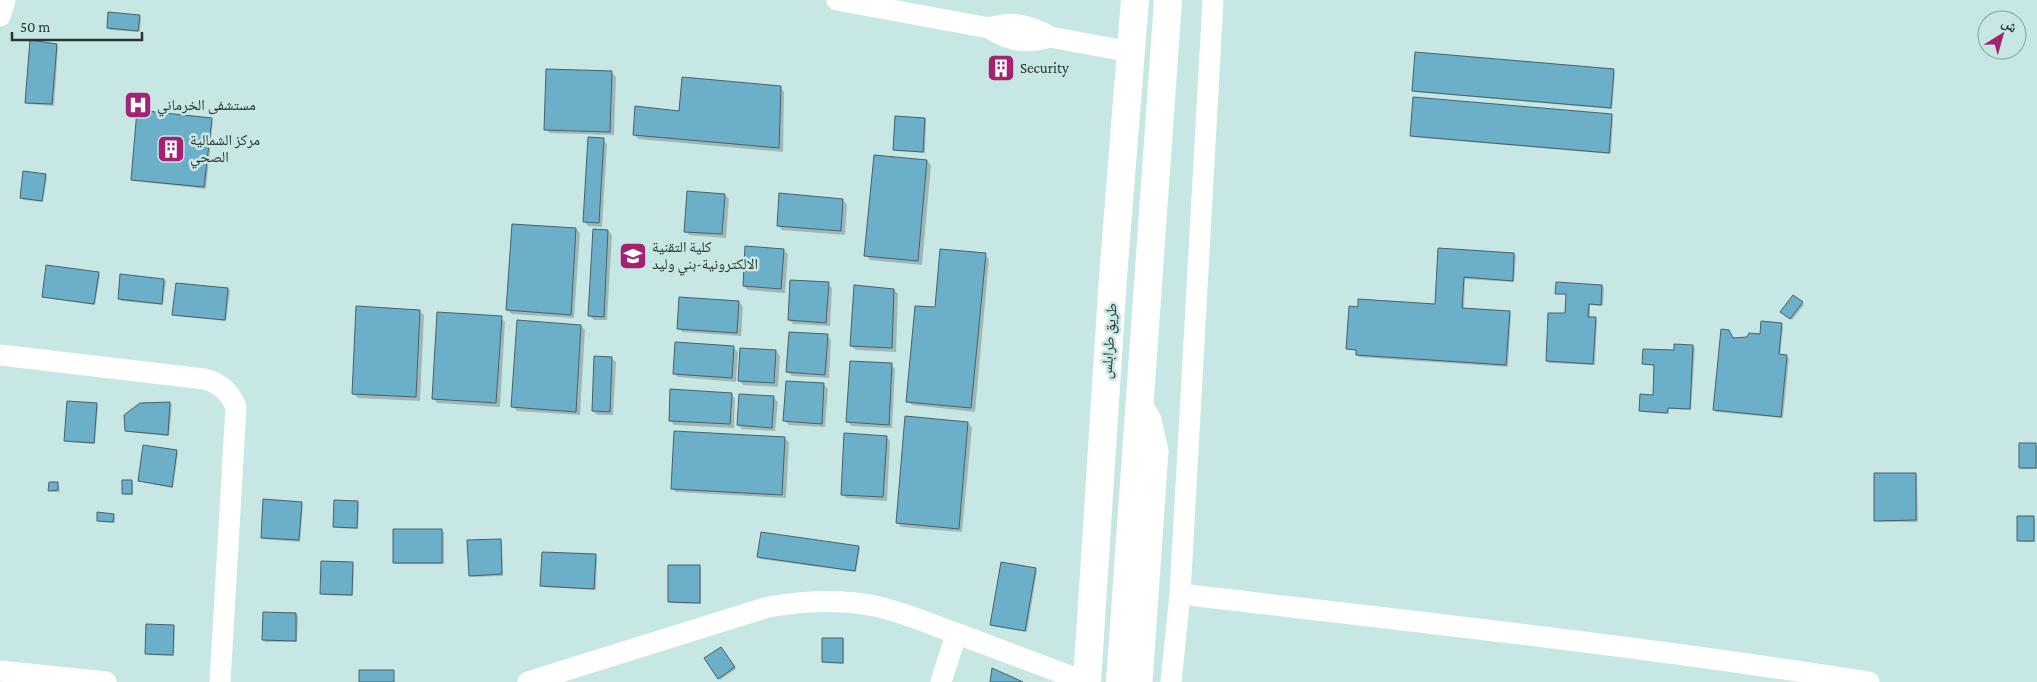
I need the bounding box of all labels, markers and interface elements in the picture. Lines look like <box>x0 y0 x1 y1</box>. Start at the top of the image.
scale bar <box>12 10 142 42</box>
north arrow <box>1977 10 2027 60</box>
text: ش <box>1998 14 2021 36</box>
text: 50 m <box>20 19 50 35</box>
building icon: Security <box>986 53 1016 83</box>
place label: Security <box>1020 60 1069 77</box>
hospital icon: مستشفى الخرماني <box>123 90 153 120</box>
place label: مستشفى الخرماني <box>157 97 256 117</box>
place label: مركز الشمالية الصحي <box>190 132 260 169</box>
building icon: مركز الشمالية الصحي <box>156 134 186 164</box>
place label: كلية التقنية الالكترونية-بني وليد <box>652 239 758 276</box>
school or university icon: كلية التقنية الالكترونية-بني وليد <box>618 241 648 271</box>
street label: طريق طرابلس <box>1098 302 1122 380</box>

